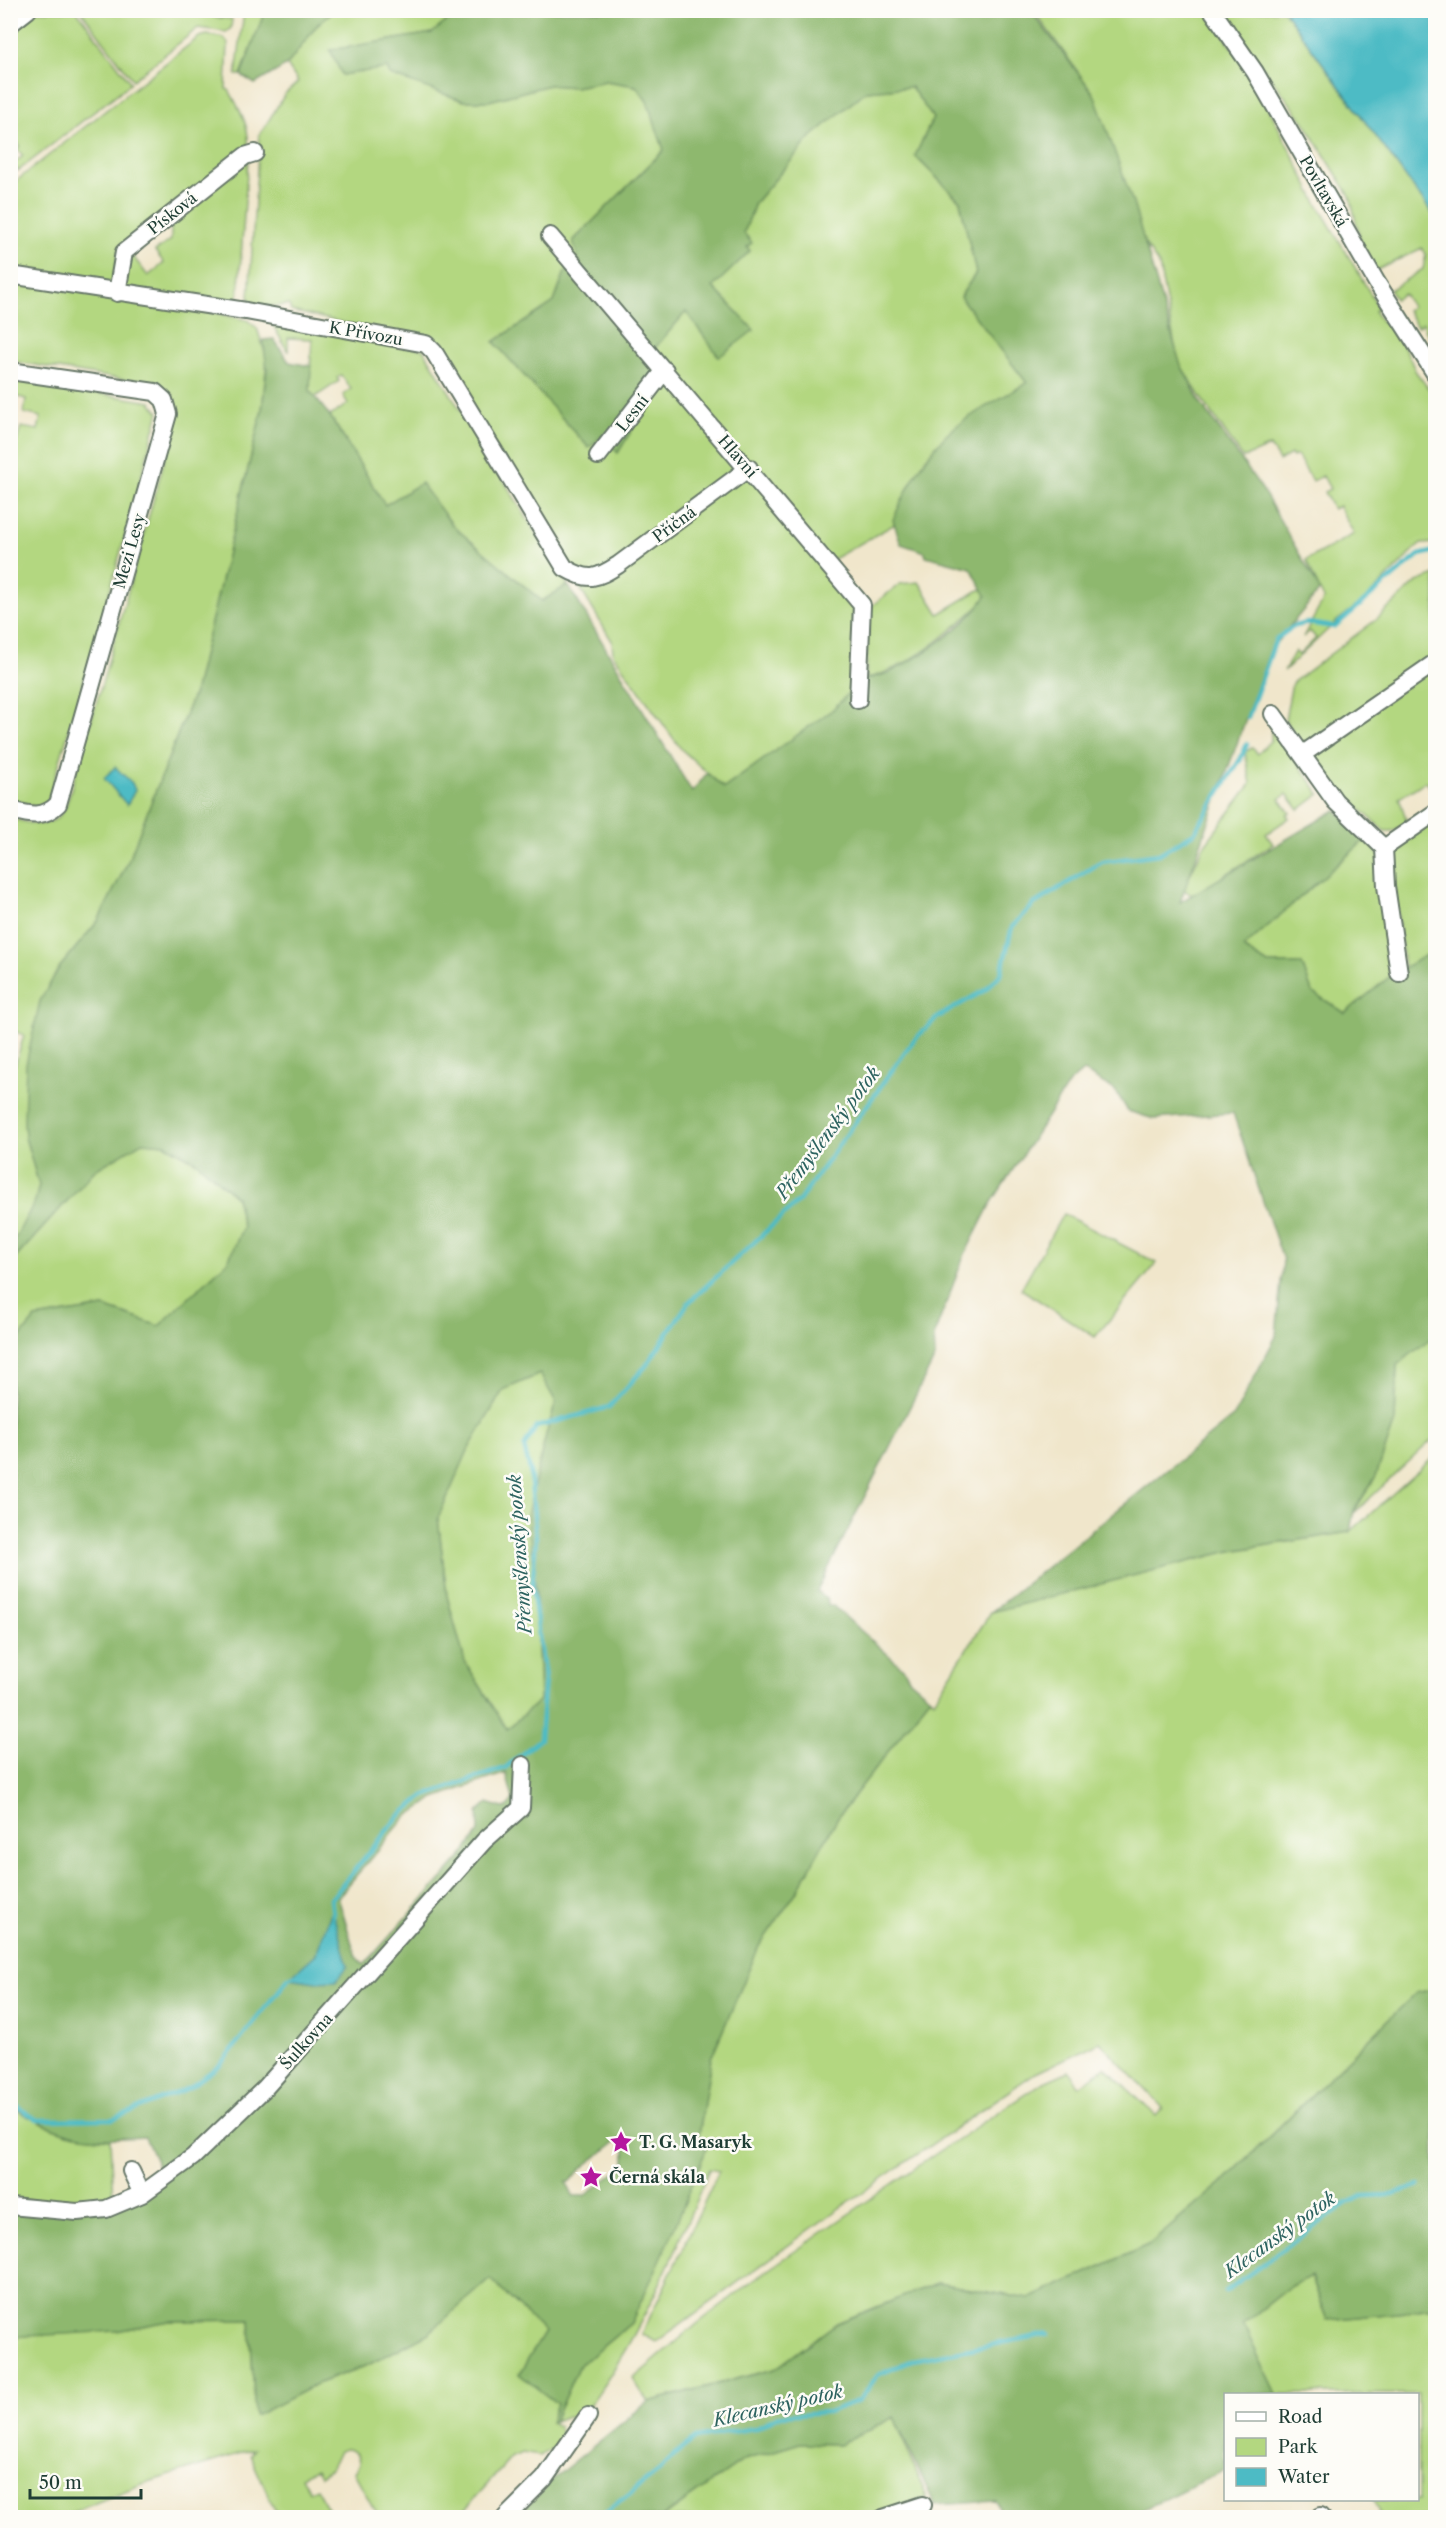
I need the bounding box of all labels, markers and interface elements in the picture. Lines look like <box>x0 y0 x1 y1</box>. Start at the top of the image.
street label: Povltavská <box>1296 152 1353 231</box>
street label: Písková <box>143 187 201 238</box>
street label: K Přívozu <box>328 317 405 349</box>
street label: Lesní <box>611 390 653 435</box>
street label: Hlavní <box>714 431 762 482</box>
street label: Příčná <box>648 501 700 547</box>
street label: Mezi Lesy <box>109 510 150 591</box>
water label: Přemyšlenský potok <box>770 1062 885 1205</box>
water label: Přemyšlenský potok <box>503 1473 537 1636</box>
street label: Šulkovna <box>275 2007 337 2073</box>
place icon: T. G. Masaryk <box>608 2129 634 2155</box>
place label: T. G. Masaryk <box>639 2132 752 2152</box>
place icon: Černá skála <box>578 2164 604 2190</box>
place label: Černá skála <box>609 2166 706 2187</box>
water label: Klecanský potok <box>1218 2187 1341 2284</box>
water label: Klecanský potok <box>709 2380 846 2432</box>
legend <box>1224 2393 1419 2501</box>
text: Road <box>1278 2406 1323 2428</box>
text: Park <box>1278 2436 1319 2458</box>
scale bar <box>30 2462 141 2500</box>
text: Water <box>1277 2466 1330 2488</box>
text: 50 m <box>39 2472 82 2494</box>

